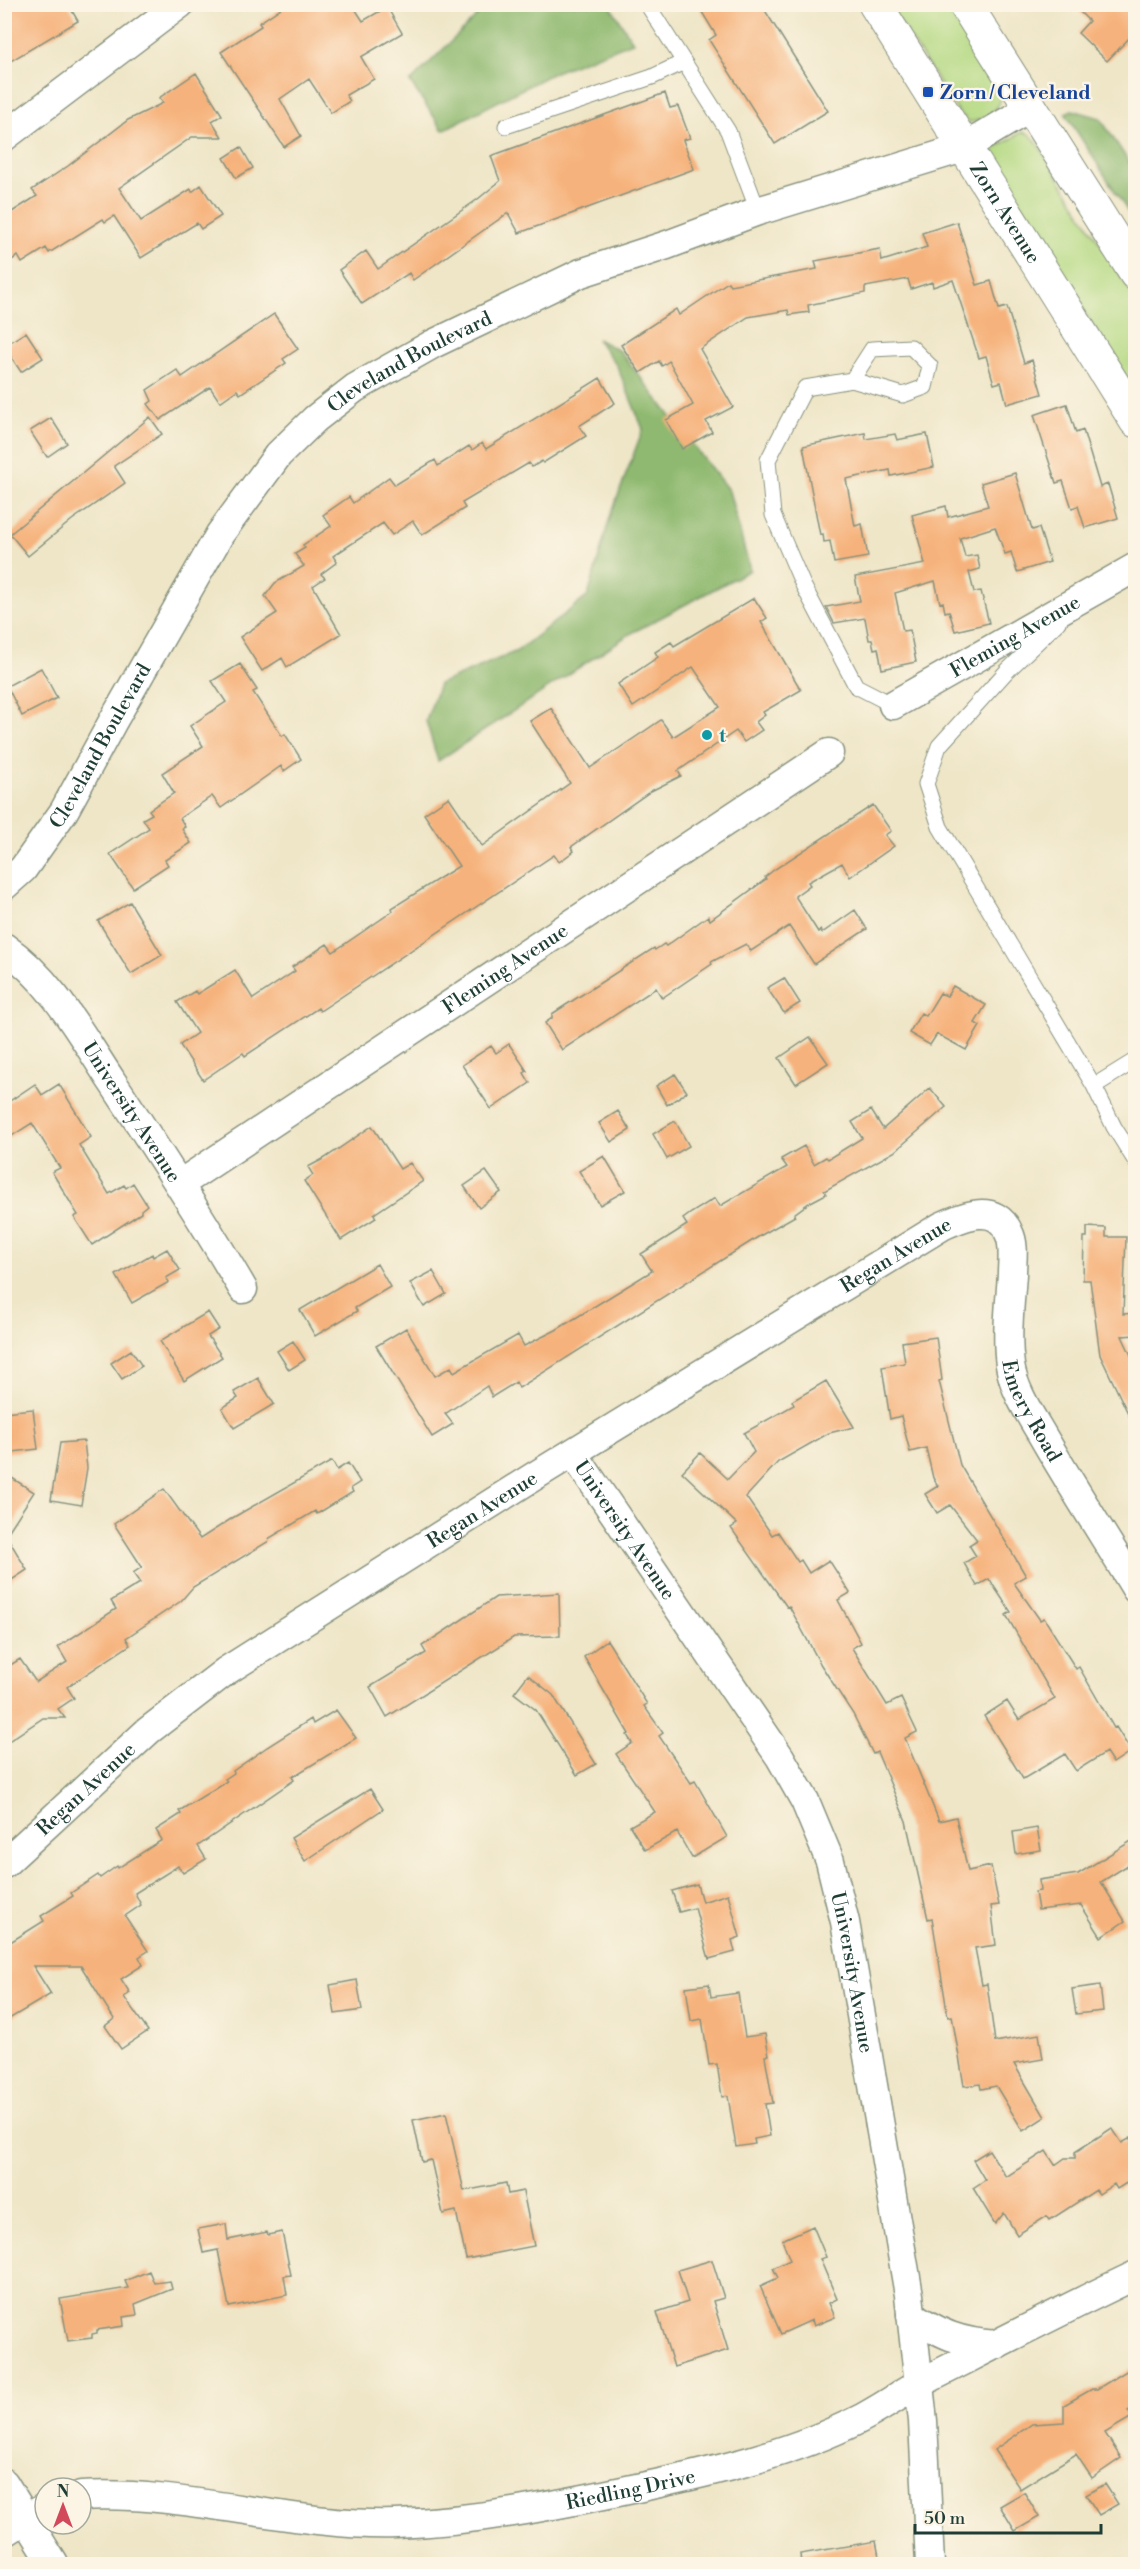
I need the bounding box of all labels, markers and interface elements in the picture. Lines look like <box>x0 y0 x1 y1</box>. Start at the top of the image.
place label: Zorn / Cleveland <box>940 81 1091 106</box>
marker: Zorn / Cleveland <box>921 85 935 99</box>
street label: Zorn Avenue <box>963 158 1045 269</box>
street label: Cleveland Boulevard <box>323 306 497 419</box>
street label: Fleming Avenue <box>946 590 1085 684</box>
street label: Cleveland Boulevard <box>44 659 158 834</box>
place label: t <box>719 724 727 749</box>
marker: t <box>700 728 714 742</box>
street label: Fleming Avenue <box>438 919 573 1020</box>
street label: University Avenue <box>76 1037 186 1188</box>
street label: Regan Avenue <box>836 1212 955 1299</box>
street label: Emery Road <box>995 1358 1066 1467</box>
street label: University Avenue <box>568 1456 680 1605</box>
street label: Regan Avenue <box>423 1466 543 1555</box>
street label: Regan Avenue <box>32 1738 141 1842</box>
street label: University Avenue <box>824 1889 878 2055</box>
street label: Riedling Drive <box>564 2464 698 2516</box>
north arrow <box>33 2476 93 2536</box>
text: N <box>57 2482 70 2502</box>
scale bar <box>915 2497 1101 2535</box>
text: 50 m <box>924 2507 966 2530</box>

